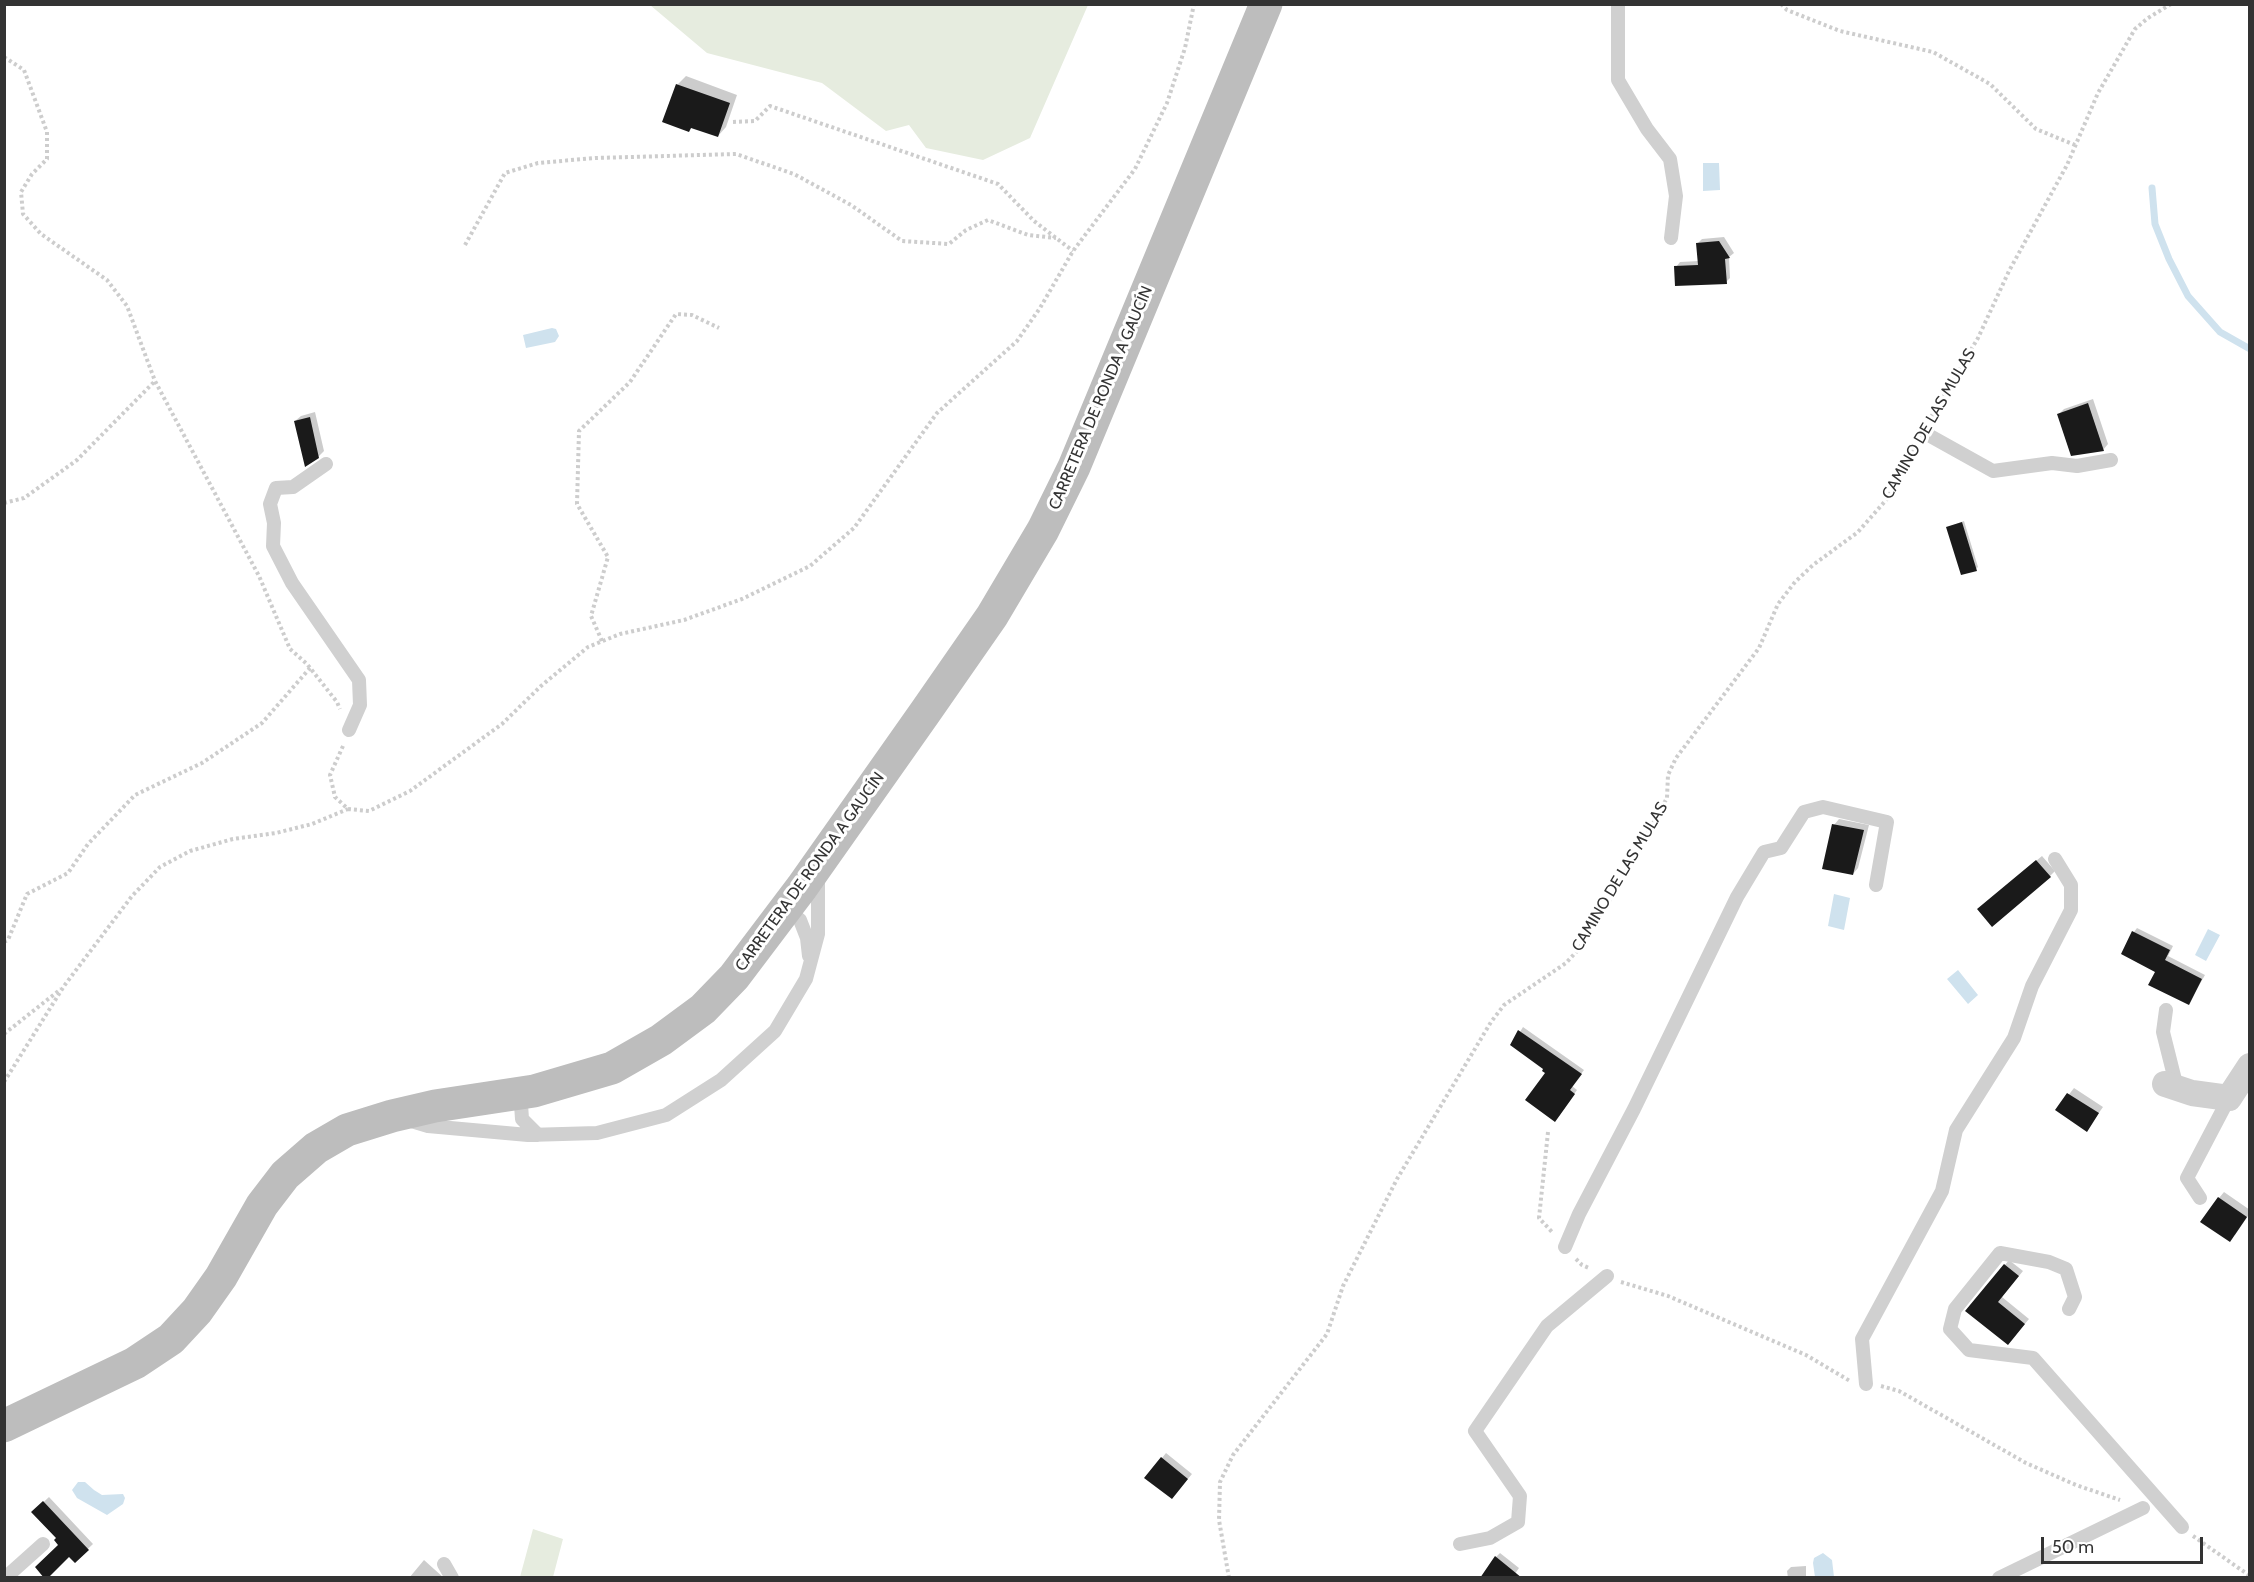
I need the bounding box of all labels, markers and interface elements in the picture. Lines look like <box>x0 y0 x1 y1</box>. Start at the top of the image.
street label: CARRETERA DE RONDA A GAUCÍN <box>1045 283 1157 513</box>
street label: CAMINO DE LAS MULAS <box>1878 345 1980 503</box>
street label: CARRETERA DE RONDA A GAUCÍN <box>731 769 889 975</box>
street label: CAMINO DE LAS MULAS <box>1568 799 1672 955</box>
scale bar <box>2044 1525 2206 1563</box>
text: 50 m <box>2052 1536 2094 1558</box>

